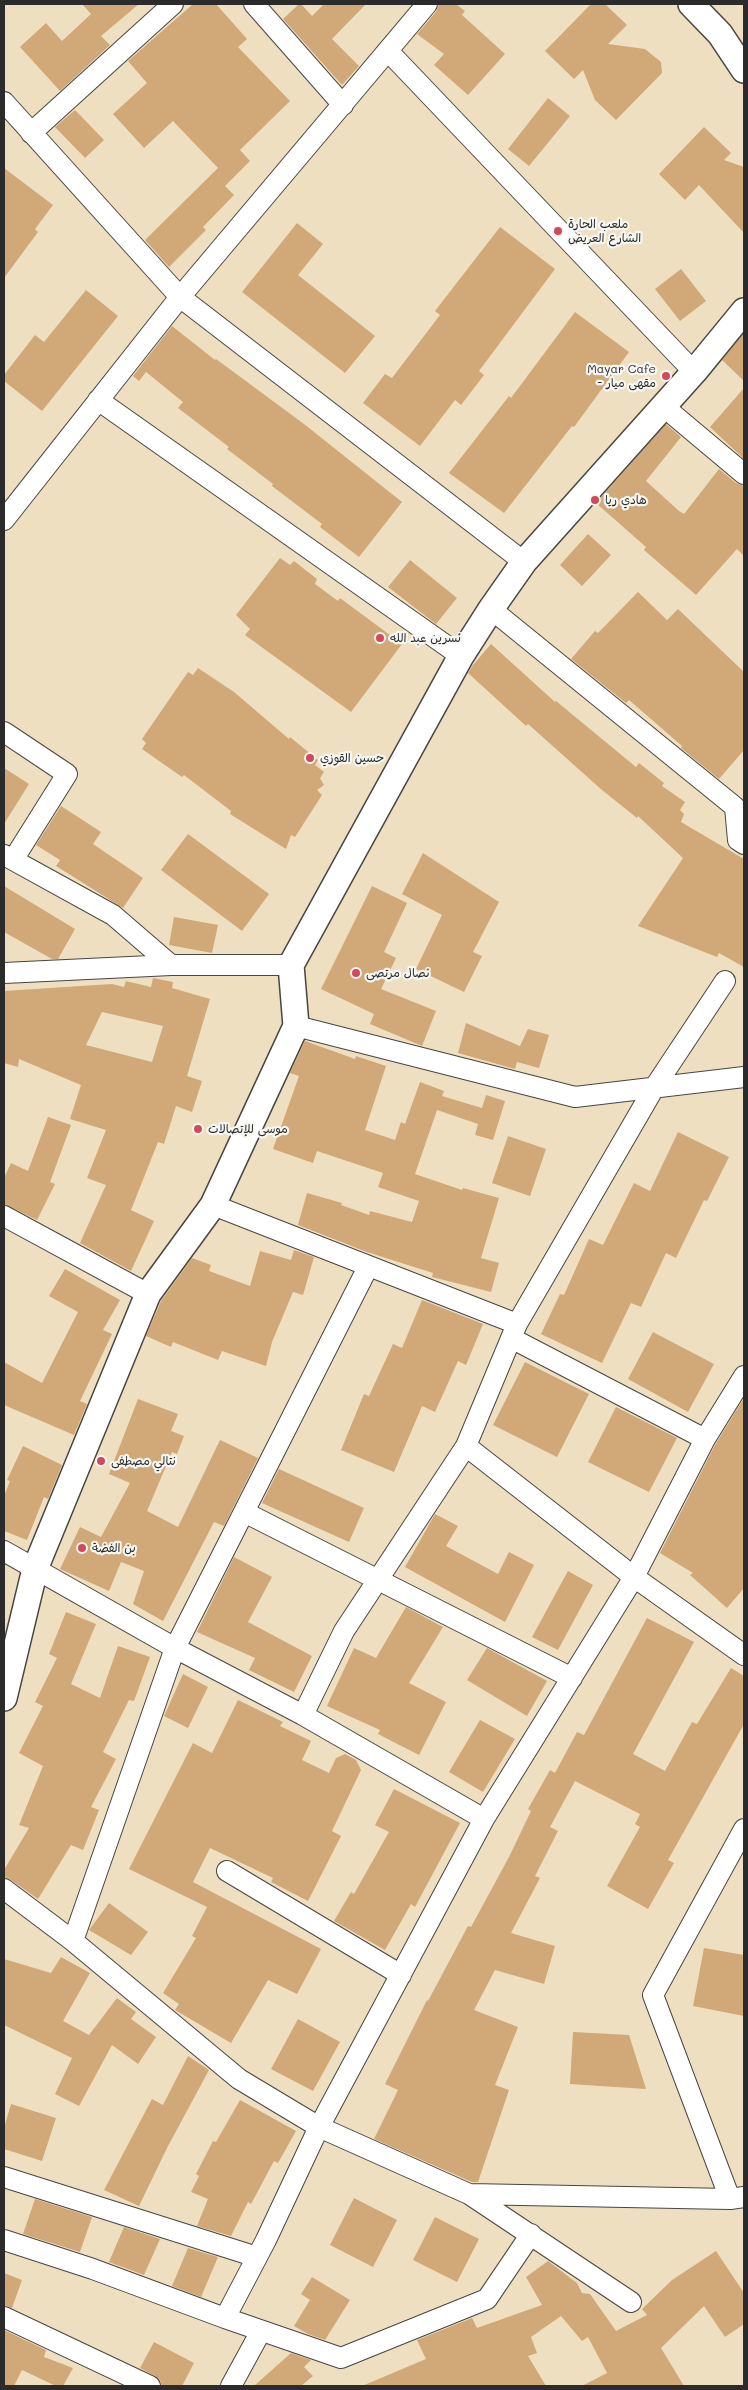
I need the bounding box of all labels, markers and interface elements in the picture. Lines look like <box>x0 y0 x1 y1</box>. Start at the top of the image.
place label: ملعب الحارة الشارع العريض <box>568 217 641 245</box>
marker: ملعب الحارة الشارع العريض <box>552 225 564 237</box>
place label: Mayar Cafe - مقهى ميار <box>587 362 656 390</box>
marker: Mayar Cafe - مقهى ميار <box>660 370 672 382</box>
place label: هادي ريا <box>605 493 647 507</box>
marker: هادي ريا <box>589 494 601 506</box>
place label: نسرين عبد الله <box>390 631 461 645</box>
marker: نسرين عبد الله <box>374 632 386 644</box>
place label: حسين القوزي <box>320 751 384 765</box>
marker: حسين القوزي <box>304 752 316 764</box>
place label: نصال مرتصى <box>366 966 430 980</box>
marker: نصال مرتصى <box>350 967 362 979</box>
place label: موسى للإتصالات <box>208 1122 288 1136</box>
marker: موسى للإتصالات <box>192 1123 204 1135</box>
place label: نتالي مصطفى <box>111 1454 176 1468</box>
marker: نتالي مصطفى <box>95 1455 107 1467</box>
place label: بن الفضة <box>92 1541 136 1555</box>
marker: بن الفضة <box>76 1542 88 1554</box>

